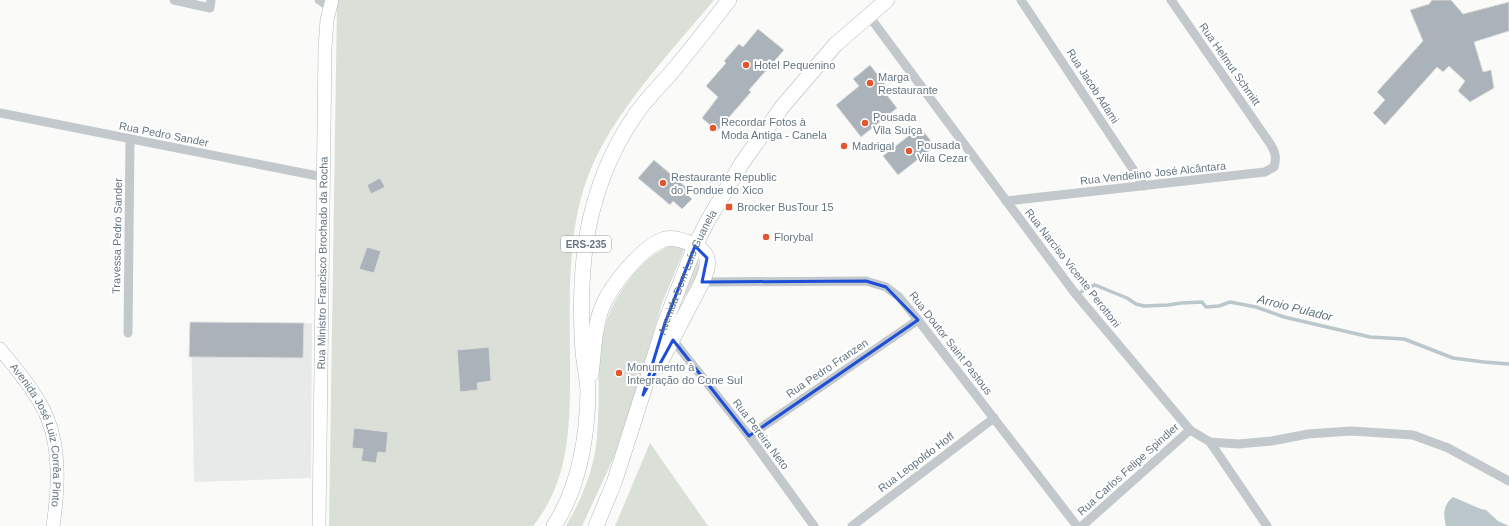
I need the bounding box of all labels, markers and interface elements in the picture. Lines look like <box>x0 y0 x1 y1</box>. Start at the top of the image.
street label: Rua Helmut Schmitt <box>1197 20 1263 108</box>
street label: Rua Jacob Adami <box>1064 47 1122 125</box>
place label: Hotel Pequenino <box>754 59 835 71</box>
marker: Hotel Pequenino <box>741 60 751 70</box>
place label: Marga Restaurante <box>878 71 938 96</box>
marker: Marga Restaurante <box>865 78 875 88</box>
place label: Pousada Vila Suíça <box>873 111 923 136</box>
place label: Recordar Fotos à Moda Antiga - Canela <box>721 116 828 141</box>
marker: Pousada Vila Suíça <box>860 118 870 128</box>
street label: Rua Pedro Sander <box>118 119 210 149</box>
marker: Recordar Fotos à Moda Antiga - Canela <box>708 123 718 133</box>
place label: Pousada Vila Cezar <box>917 139 968 164</box>
place label: Madrigal <box>852 140 894 152</box>
marker: Madrigal <box>839 141 849 151</box>
marker: Pousada Vila Cezar <box>904 146 914 156</box>
street label: Rua Ministro Francisco Brochado da Rocha <box>315 156 330 370</box>
street label: Rua Vendelino José Alcântara <box>1079 159 1227 187</box>
place label: Restaurante Republic do Fondue do Xico <box>671 171 777 196</box>
street label: Travessa Pedro Sander <box>110 178 124 294</box>
marker: Restaurante Republic do Fondue do Xico <box>658 178 668 188</box>
place label: Brocker BusTour 15 <box>737 201 834 213</box>
marker: Brocker BusTour 15 <box>724 202 734 212</box>
street label: Rua Narciso Vicente Perottoni <box>1023 206 1123 330</box>
street label: Avenida Dom Luís Guanela <box>656 207 719 336</box>
place label: Florybal <box>774 231 813 243</box>
marker: Florybal <box>761 232 771 242</box>
road number: ERS-235 <box>561 236 611 252</box>
street label: Rua Doutor Saint Pastous <box>907 289 995 397</box>
water label: Arroio Pulador <box>1255 292 1335 324</box>
street label: Rua Pedro Franzen <box>784 336 870 400</box>
street label: Avenida José Luiz Corrêa Pinto <box>8 361 63 507</box>
place label: Monumento à Integração do Cone Sul <box>627 361 743 386</box>
marker: Monumento à Integração do Cone Sul <box>614 368 624 378</box>
street label: Rua Pereira Neto <box>731 396 791 472</box>
street label: Rua Carlos Felipe Spindler <box>1075 420 1181 517</box>
street label: Rua Leopoldo Hoff <box>876 429 957 494</box>

